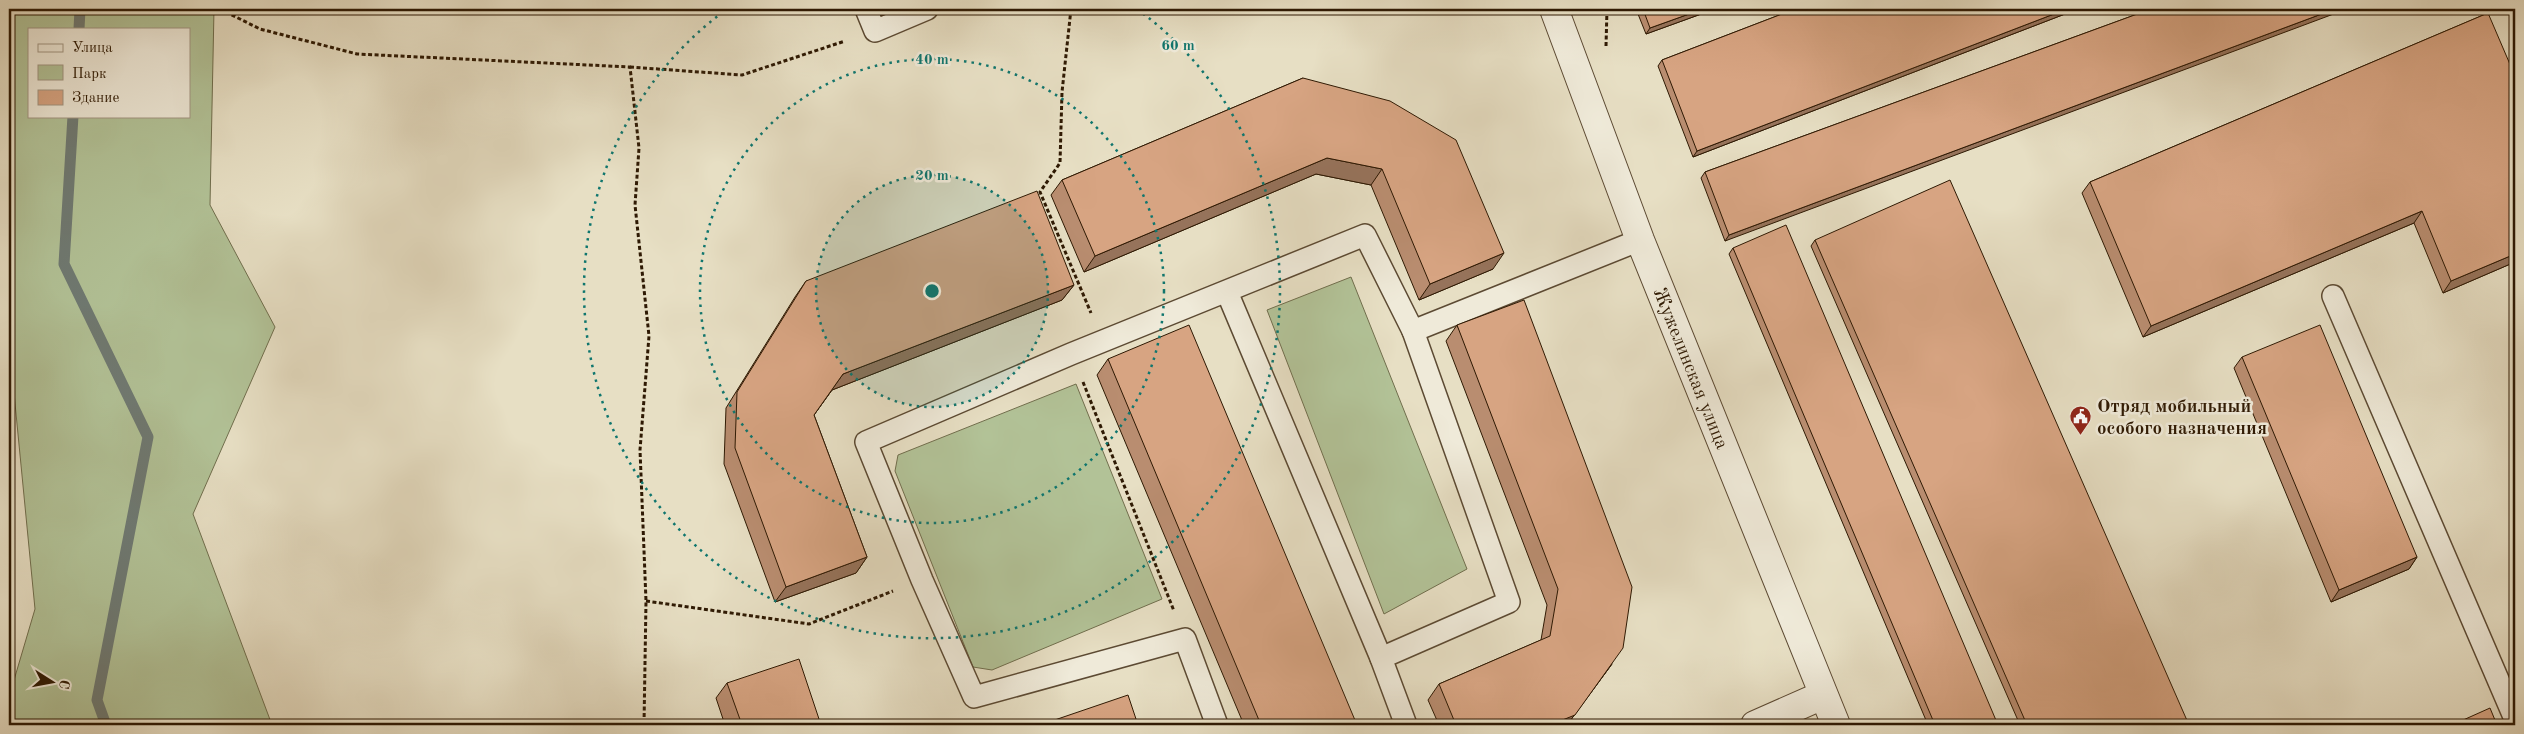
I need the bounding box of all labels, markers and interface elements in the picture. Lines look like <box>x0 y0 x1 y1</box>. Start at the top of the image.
legend <box>28 28 190 118</box>
text: 60 m <box>1161 39 1195 54</box>
text: Улица <box>72 41 113 56</box>
text: 40 m <box>915 53 949 68</box>
text: Парк <box>72 67 107 82</box>
text: Здание <box>72 91 119 106</box>
text: 20 m <box>915 169 949 184</box>
centre of rings <box>923 282 941 300</box>
street label: Жужелинская улица <box>1649 286 1731 453</box>
place label: Отряд мобильный особого назначения <box>2097 398 2267 439</box>
public building icon: Отряд мобильный особого назначения <box>2069 404 2093 435</box>
north arrow <box>28 656 78 706</box>
text: С <box>56 678 72 690</box>

